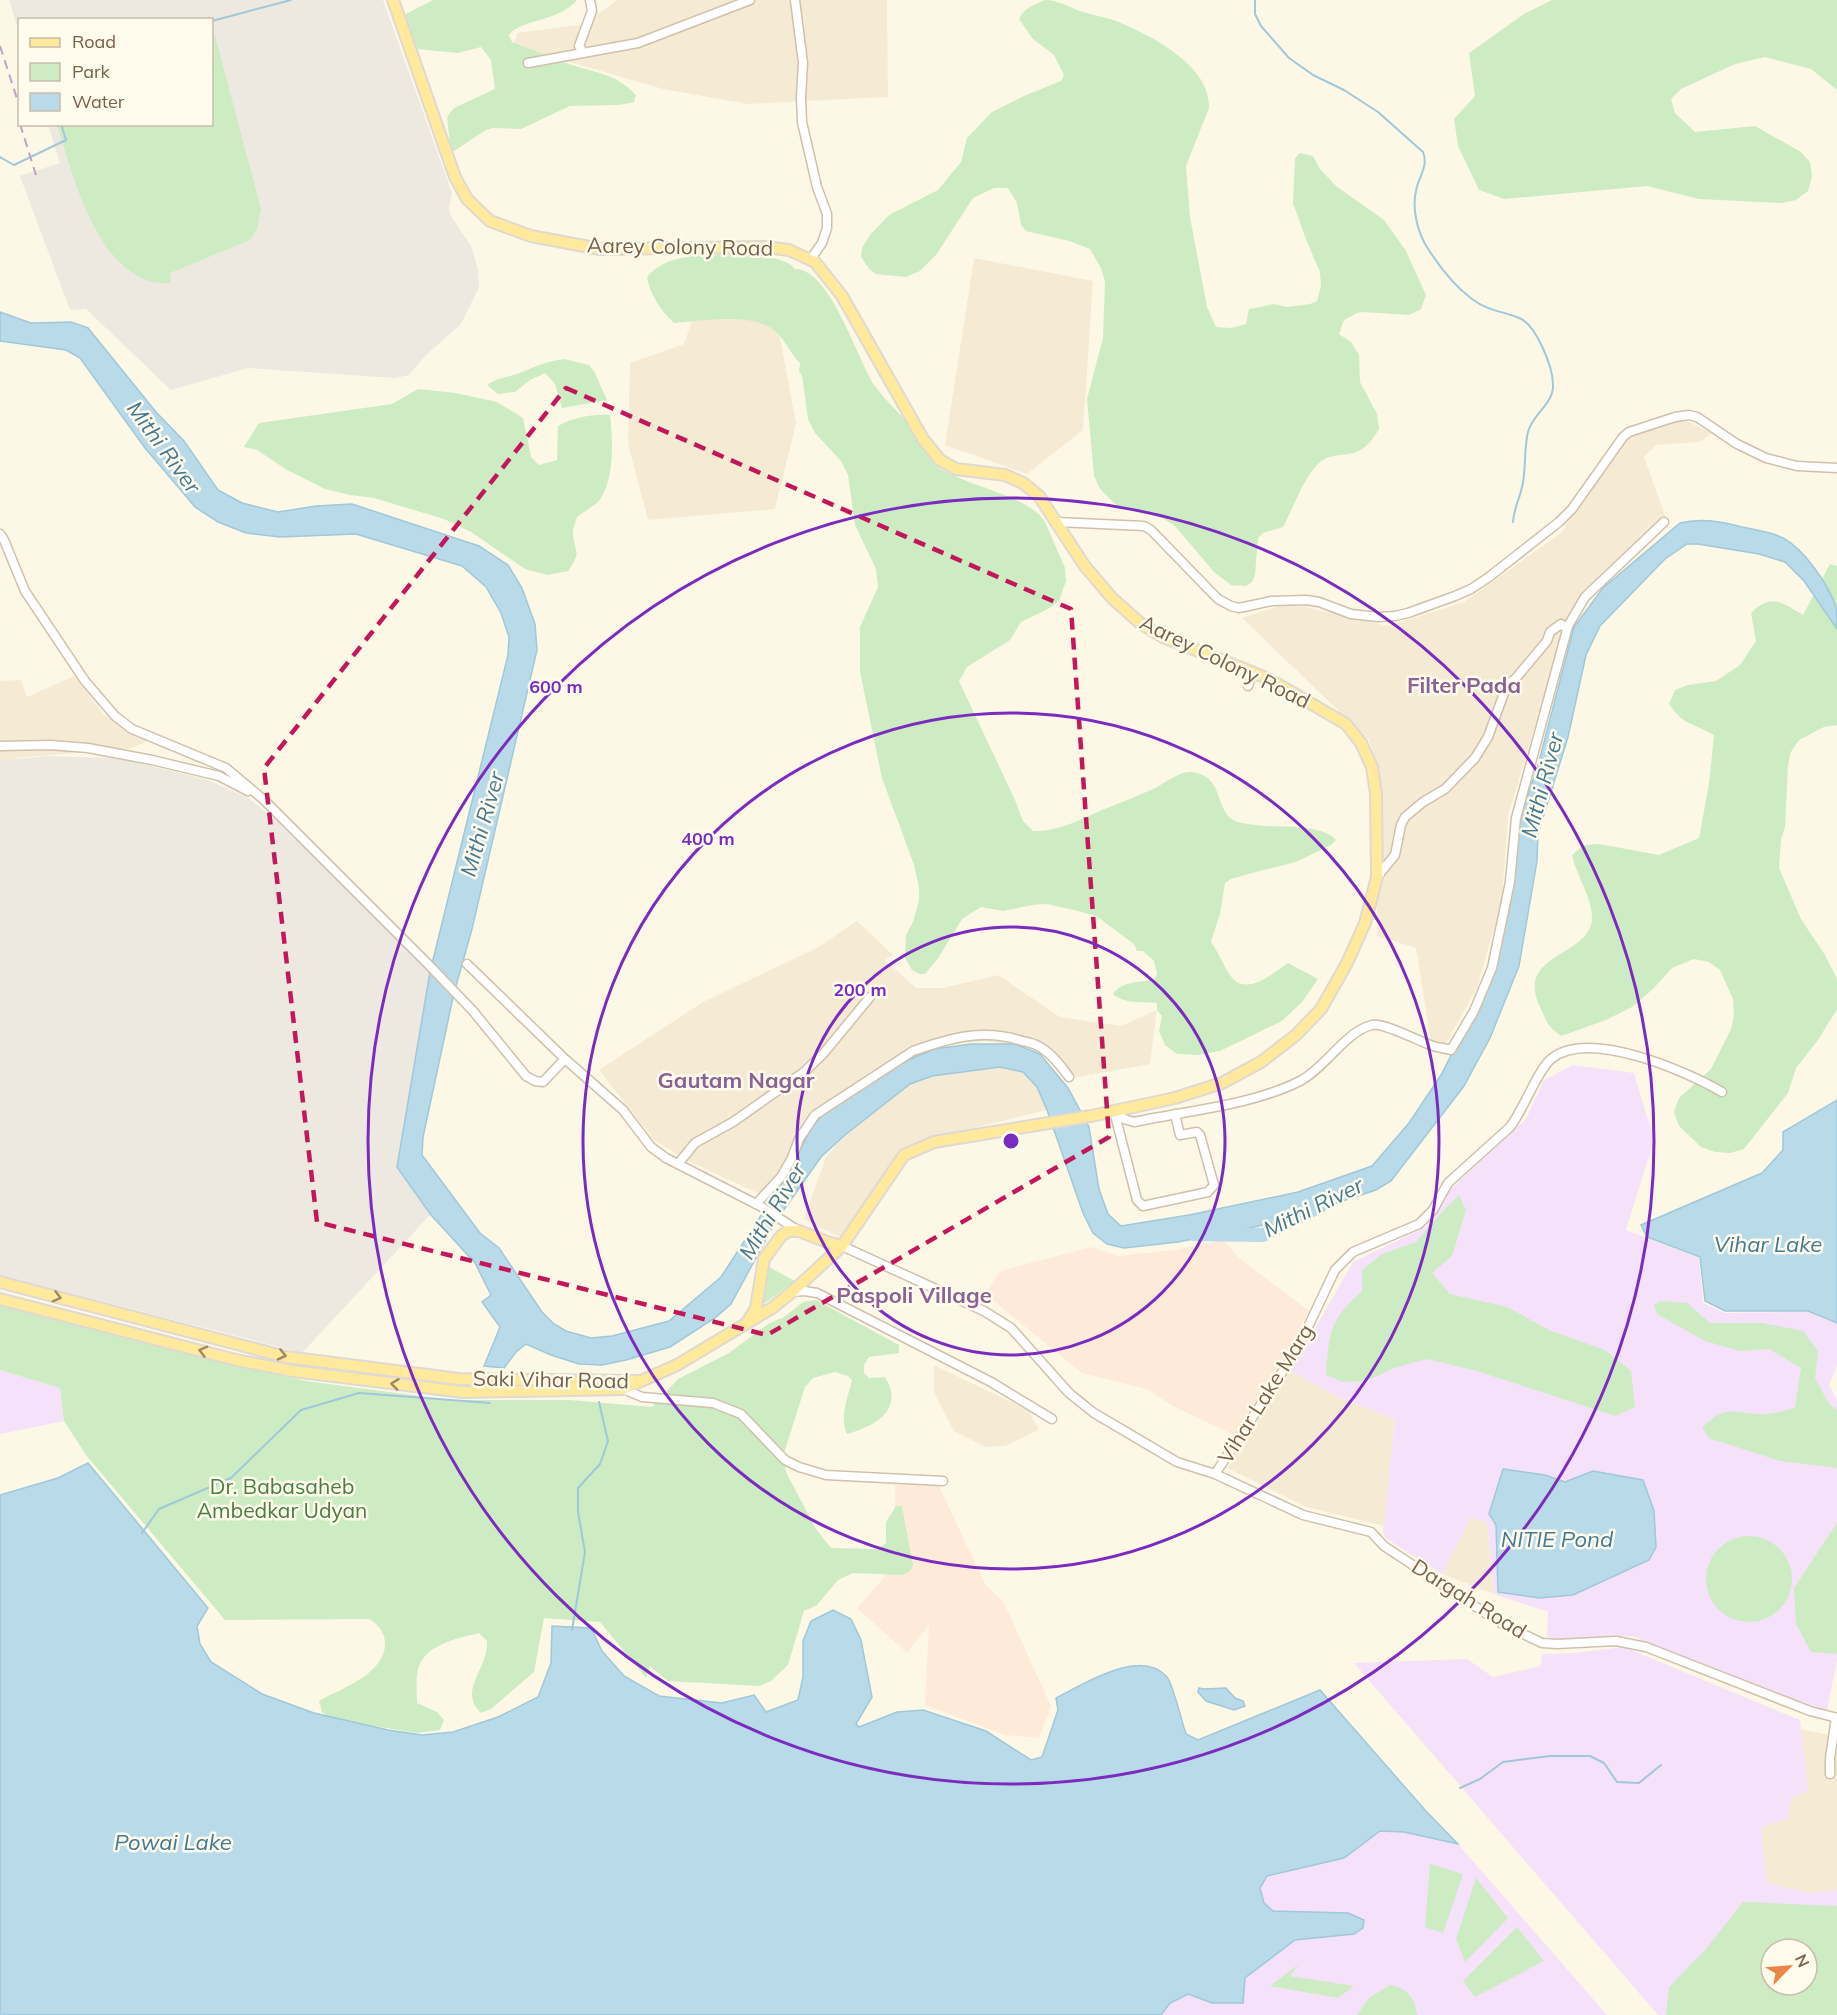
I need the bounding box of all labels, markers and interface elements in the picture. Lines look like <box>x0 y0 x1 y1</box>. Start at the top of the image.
legend <box>18 18 213 126</box>
text: Road <box>72 30 116 53</box>
text: Park <box>72 60 111 83</box>
text: Water <box>72 90 125 113</box>
street label: Aarey Colony Road <box>587 231 773 261</box>
water label: Mithi River <box>121 395 208 500</box>
street label: Aarey Colony Road <box>1136 609 1315 714</box>
district label: Filter Pada <box>1407 671 1521 699</box>
text: 600 m <box>529 675 583 698</box>
water label: Mithi River <box>1515 728 1570 841</box>
water label: Mithi River <box>454 767 511 880</box>
text: 400 m <box>681 827 735 850</box>
text: 200 m <box>833 978 887 1001</box>
district label: Gautam Nagar <box>657 1066 815 1094</box>
centre of rings <box>1001 1131 1021 1151</box>
water label: Mithi River <box>732 1157 812 1264</box>
water label: Mithi River <box>1258 1170 1368 1243</box>
water label: Vihar Lake <box>1714 1230 1822 1258</box>
district label: Paspoli Village <box>836 1281 992 1309</box>
one-way arrow <box>51 1289 61 1302</box>
street label: Vihar Lake Marg <box>1212 1319 1319 1468</box>
one-way arrow <box>199 1346 209 1358</box>
one-way arrow <box>277 1348 287 1361</box>
street label: Saki Vihar Road <box>473 1365 629 1393</box>
one-way arrow <box>391 1378 400 1391</box>
park label: Dr. Babasaheb Ambedkar Udyan <box>197 1473 367 1523</box>
water label: NITIE Pond <box>1501 1525 1614 1553</box>
street label: Dargah Road <box>1407 1553 1532 1644</box>
water label: Powai Lake <box>114 1828 232 1856</box>
north arrow <box>1759 1937 1819 1997</box>
text: N <box>1791 1951 1814 1970</box>

